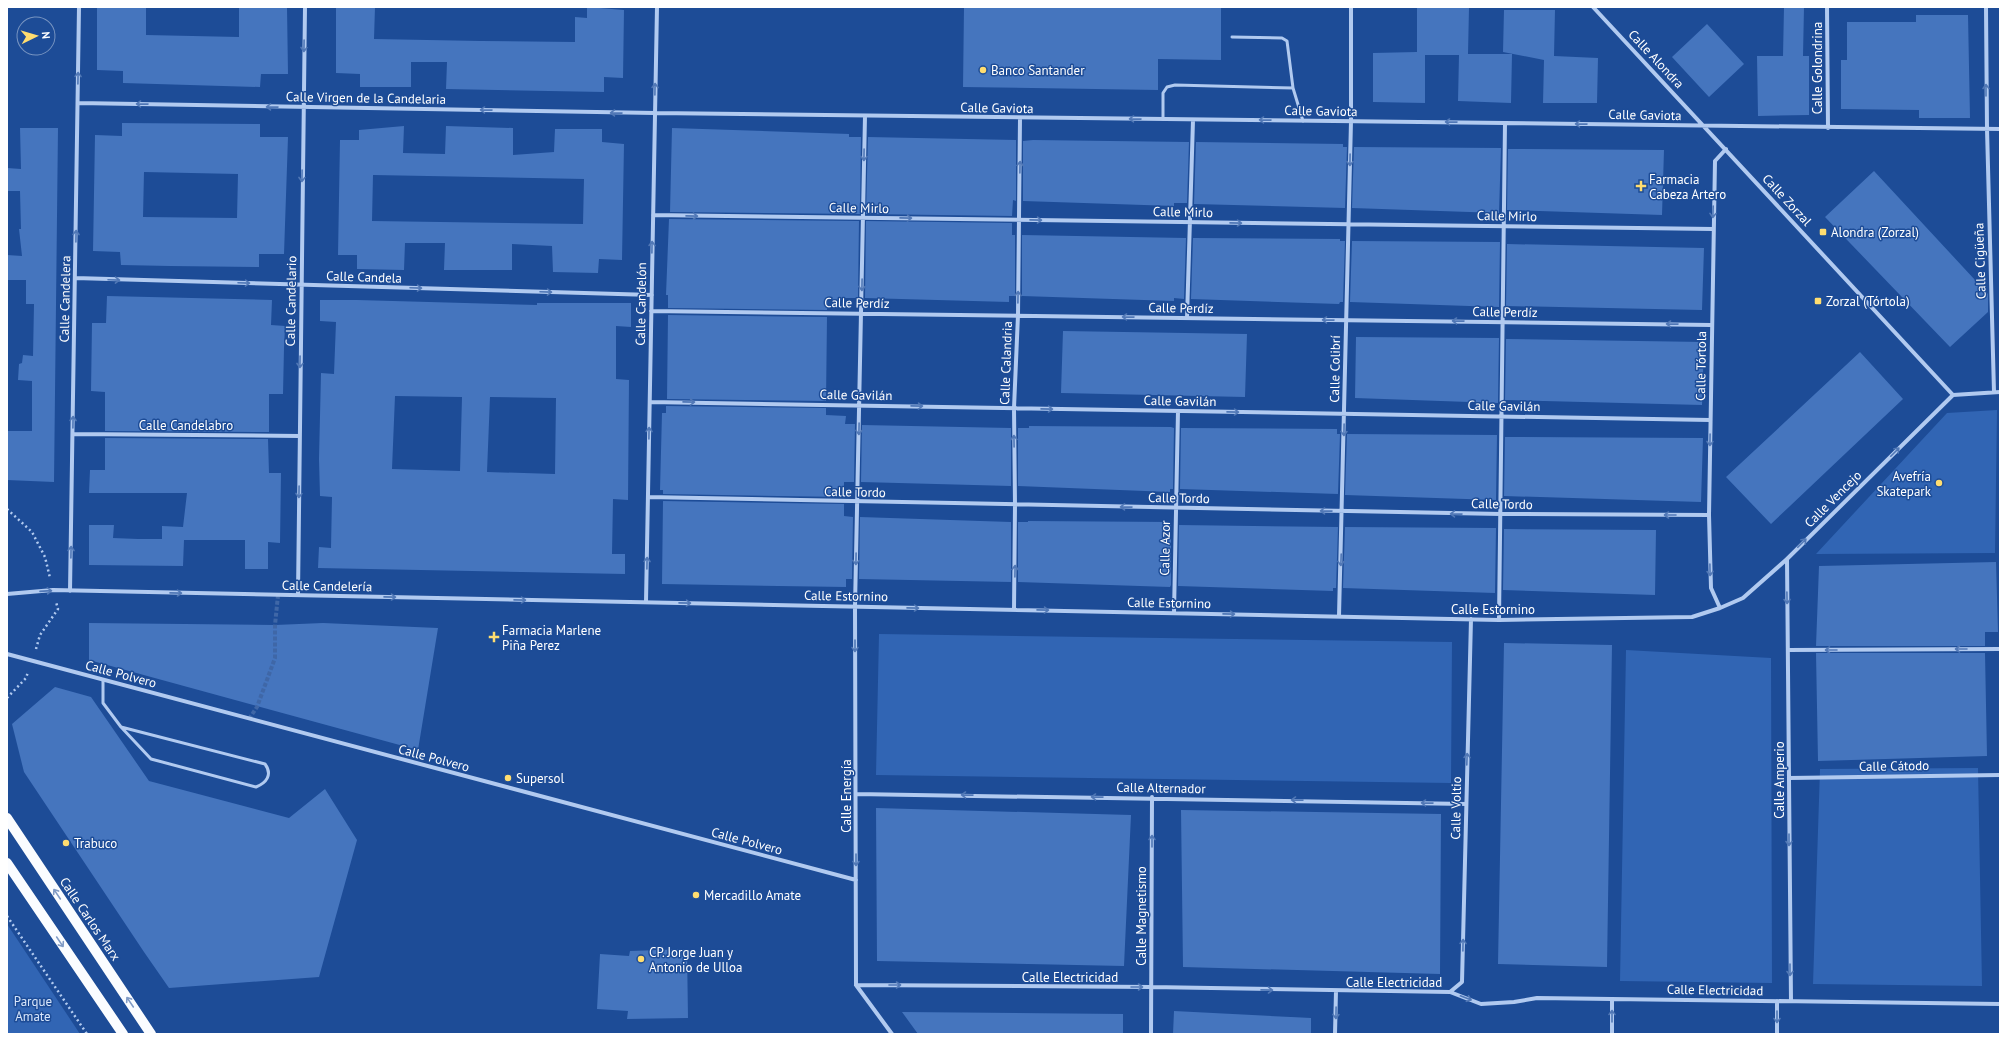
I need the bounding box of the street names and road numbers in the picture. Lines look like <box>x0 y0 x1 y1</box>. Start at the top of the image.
street label: Calle Golondrina <box>1809 22 1826 114</box>
street label: Calle Alondra <box>1624 26 1688 92</box>
street label: Calle Virgen de la Candelaria <box>286 88 446 108</box>
street label: Calle Gaviota <box>960 99 1034 117</box>
street label: Calle Gaviota <box>1284 102 1358 120</box>
street label: Calle Gaviota <box>1608 106 1682 124</box>
street label: Calle Zorzal <box>1759 170 1815 230</box>
street label: Calle Mirlo <box>829 199 889 217</box>
street label: Calle Mirlo <box>1153 203 1213 221</box>
street label: Calle Mirlo <box>1477 207 1537 225</box>
street label: Calle Cigüeña <box>1970 223 1990 299</box>
street label: Calle Candelera <box>56 255 74 343</box>
street label: Calle Candelario <box>282 255 300 347</box>
street label: Calle Candelón <box>632 262 650 346</box>
street label: Calle Candela <box>326 267 402 287</box>
street label: Calle Perdíz <box>824 294 890 312</box>
street label: Calle Perdíz <box>1148 299 1214 317</box>
street label: Calle Perdíz <box>1472 303 1538 321</box>
street label: Calle Calandria <box>996 321 1016 405</box>
street label: Calle Tórtola <box>1692 331 1710 401</box>
street label: Calle Colibrí <box>1326 335 1344 403</box>
street label: Calle Gavilán <box>819 386 893 404</box>
street label: Calle Gavilán <box>1143 392 1217 410</box>
street label: Calle Gavilán <box>1467 397 1541 415</box>
street label: Calle Candelabro <box>139 417 233 434</box>
street label: Calle Vencejo <box>1801 467 1865 531</box>
street label: Calle Tordo <box>824 483 886 501</box>
street label: Calle Tordo <box>1148 489 1210 507</box>
street label: Calle Tordo <box>1471 495 1533 513</box>
street label: Calle Azor <box>1156 520 1174 576</box>
street label: Calle Candelería <box>282 577 372 595</box>
street label: Calle Estornino <box>804 587 888 605</box>
street label: Calle Estornino <box>1127 594 1211 612</box>
street label: Calle Estornino <box>1451 601 1535 618</box>
street label: Calle Polvero <box>84 656 158 692</box>
street label: Calle Polvero <box>397 740 471 776</box>
street label: Calle Amperio <box>1771 741 1788 819</box>
street label: Calle Cátodo <box>1859 757 1929 775</box>
street label: Calle Energía <box>838 759 855 833</box>
street label: Calle Voltio <box>1447 776 1465 840</box>
street label: Calle Alternador <box>1116 779 1206 797</box>
street label: Calle Polvero <box>710 823 784 859</box>
street label: Calle Magnetismo <box>1133 866 1150 966</box>
street label: Calle Carlos Marx <box>56 874 124 964</box>
street label: Calle Electricidad <box>1022 969 1118 986</box>
street label: Calle Electricidad <box>1346 974 1442 991</box>
street label: Calle Electricidad <box>1667 981 1763 999</box>

